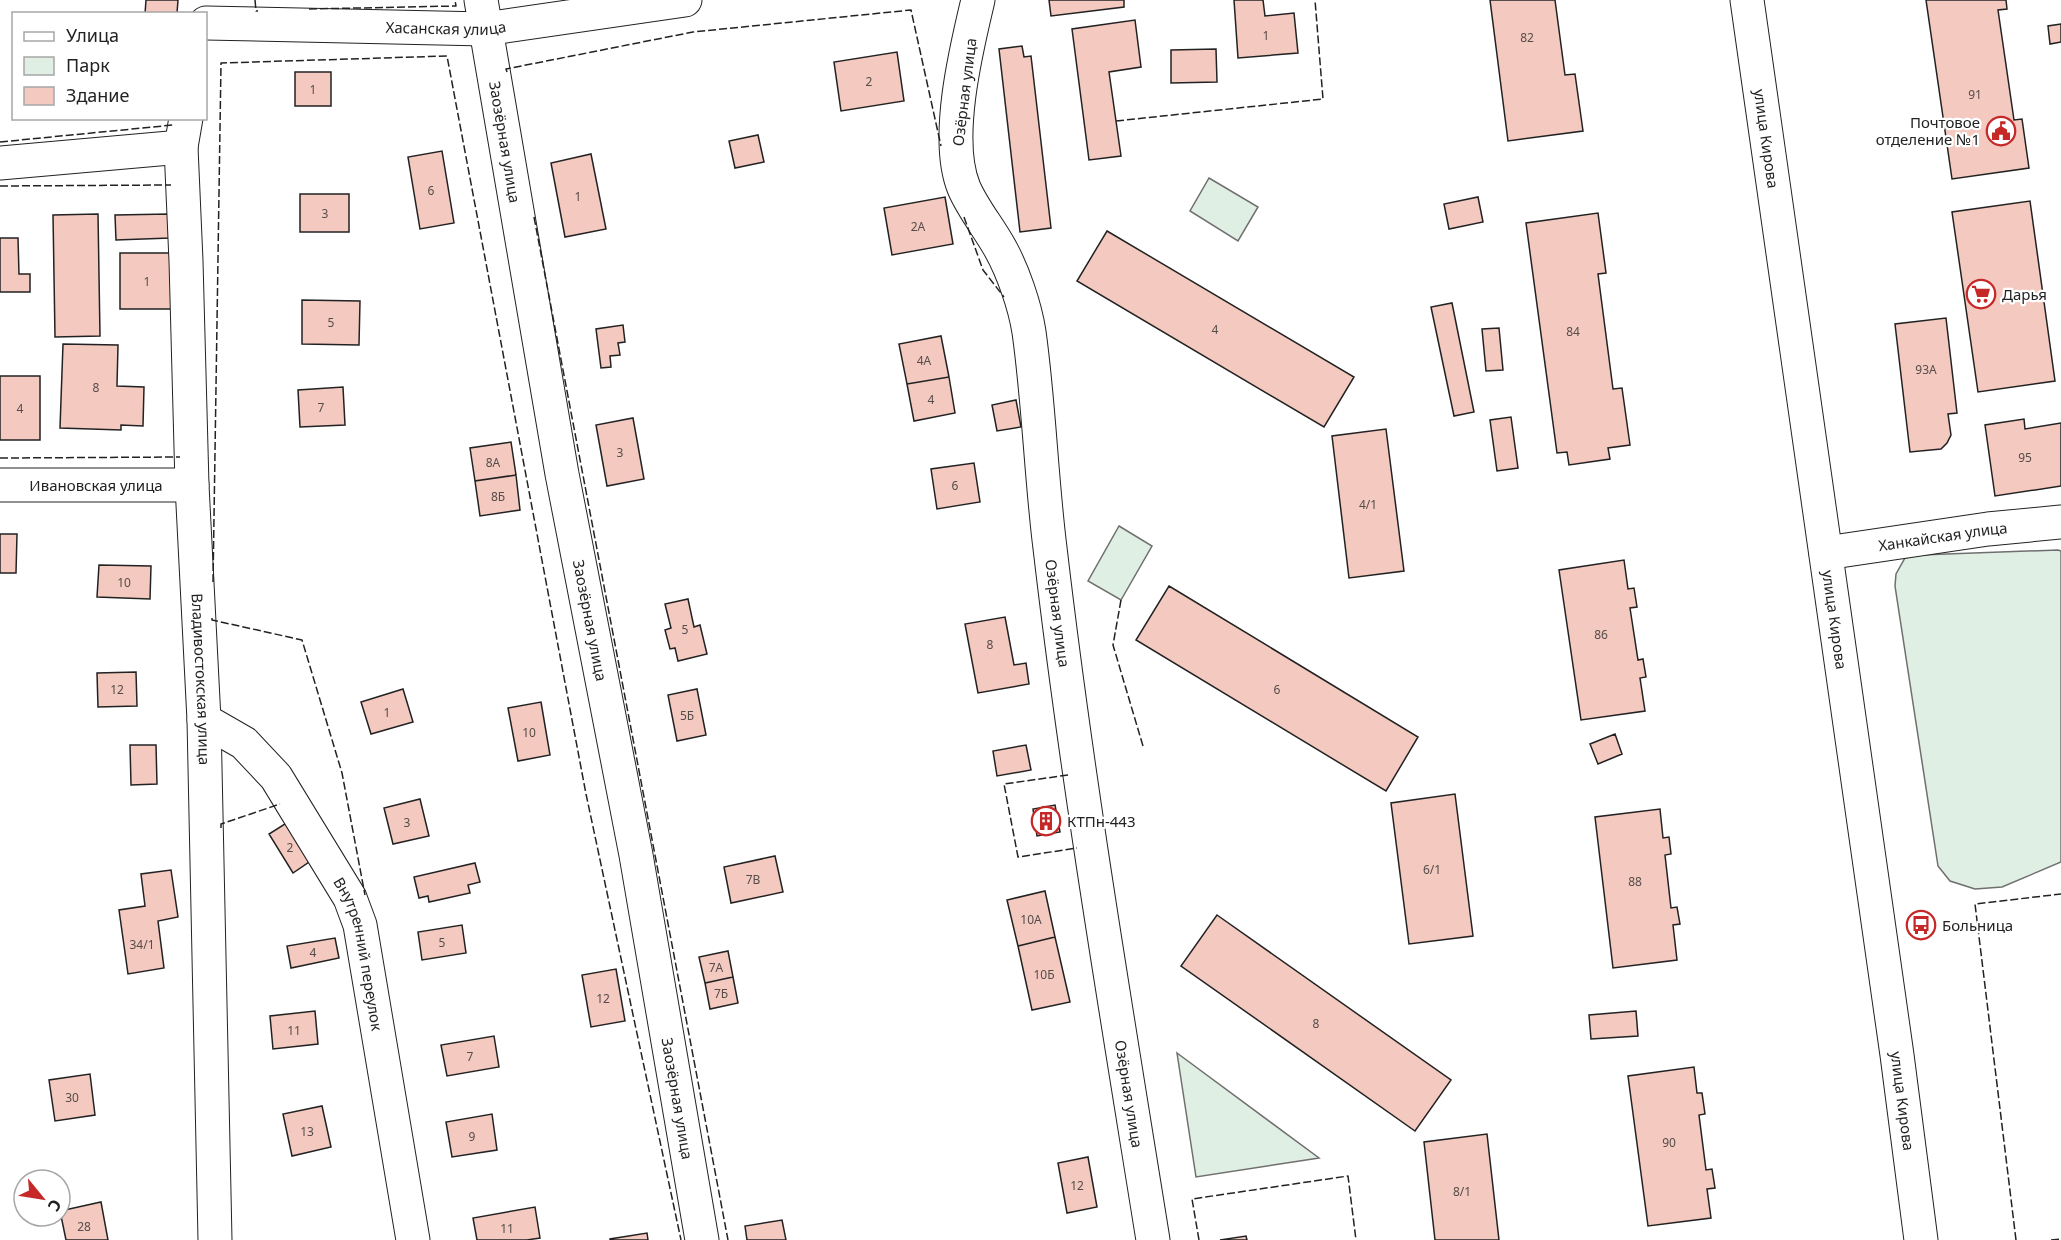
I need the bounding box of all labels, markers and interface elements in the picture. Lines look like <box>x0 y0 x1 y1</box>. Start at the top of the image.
legend <box>12 12 207 120</box>
street label: Хасанская улица <box>385 16 507 39</box>
text: Улица <box>66 23 119 47</box>
house number: 1 <box>1263 27 1269 44</box>
house number: 82 <box>1520 29 1534 46</box>
street label: Озёрная улица <box>947 37 981 147</box>
text: Парк <box>66 53 110 77</box>
house number: 2 <box>866 73 873 90</box>
street label: Заозёрная улица <box>485 79 526 204</box>
house number: 1 <box>310 81 316 98</box>
text: Здание <box>66 83 130 107</box>
house number: 91 <box>1968 86 1982 103</box>
street label: улица Кирова <box>1750 88 1784 190</box>
place label: Почтовое отделение №1 <box>1876 112 1980 149</box>
public building icon: Почтовое отделение №1 <box>1985 115 2017 147</box>
house number: 6 <box>428 182 435 199</box>
house number: 1 <box>575 188 581 205</box>
house number: 3 <box>322 205 329 222</box>
house number: 2А <box>911 218 926 235</box>
house number: 1 <box>144 273 150 290</box>
supermarket icon: Дарья <box>1965 278 1997 310</box>
place label: Дарья <box>2002 284 2047 304</box>
house number: 5 <box>328 314 335 331</box>
house number: 4 <box>1212 321 1219 338</box>
house number: 84 <box>1566 323 1580 340</box>
house number: 4А <box>917 352 932 369</box>
house number: 93А <box>1915 361 1937 378</box>
house number: 8 <box>93 379 100 396</box>
house number: 4 <box>928 391 935 408</box>
house number: 7 <box>318 399 325 416</box>
house number: 4 <box>17 400 24 417</box>
house number: 3 <box>617 444 624 461</box>
house number: 95 <box>2018 449 2032 466</box>
house number: 8А <box>486 454 501 471</box>
street label: Ивановская улица <box>29 475 163 495</box>
house number: 6 <box>952 477 959 494</box>
house number: 8Б <box>491 488 505 505</box>
house number: 4/1 <box>1359 496 1377 513</box>
street label: Ханкайская улица <box>1877 517 2008 555</box>
street label: Заозёрная улица <box>569 558 612 683</box>
street label: Озёрная улица <box>1041 558 1075 668</box>
street label: улица Кирова <box>1818 569 1852 671</box>
house number: 10 <box>117 574 131 591</box>
street label: Владивостокская улица <box>188 593 215 765</box>
house number: 5 <box>682 621 689 638</box>
house number: 86 <box>1594 626 1608 643</box>
house number: 8 <box>987 636 994 653</box>
house number: 12 <box>110 681 124 698</box>
house number: 6 <box>1274 681 1281 698</box>
house number: 1 <box>384 704 390 721</box>
house number: 5Б <box>680 707 694 724</box>
house number: 10 <box>522 724 536 741</box>
building icon: КТПн-443 <box>1030 805 1062 837</box>
place label: КТПн-443 <box>1067 811 1136 831</box>
house number: 3 <box>404 814 411 831</box>
house number: 2 <box>287 839 294 856</box>
house number: 6/1 <box>1423 861 1441 878</box>
house number: 7В <box>746 871 761 888</box>
street label: Внутренний переулок <box>329 873 388 1032</box>
house number: 88 <box>1628 873 1642 890</box>
bus stop icon: Больница <box>1905 909 1937 941</box>
house number: 10А <box>1020 911 1042 928</box>
place label: Больница <box>1942 915 2013 935</box>
house number: 5 <box>439 934 446 951</box>
house number: 34/1 <box>129 936 155 953</box>
house number: 4 <box>310 944 317 961</box>
house number: 7А <box>709 959 724 976</box>
house number: 10Б <box>1033 966 1055 983</box>
house number: 7Б <box>714 985 728 1002</box>
house number: 12 <box>596 990 610 1007</box>
house number: 8 <box>1313 1015 1320 1032</box>
house number: 11 <box>287 1022 301 1039</box>
street label: Заозёрная улица <box>657 1036 698 1161</box>
street label: Озёрная улица <box>1111 1039 1148 1149</box>
house number: 7 <box>467 1048 474 1065</box>
street label: улица Кирова <box>1887 1050 1919 1152</box>
house number: 30 <box>65 1089 79 1106</box>
house number: 13 <box>300 1123 314 1140</box>
house number: 9 <box>469 1128 476 1145</box>
house number: 90 <box>1662 1134 1676 1151</box>
north arrow <box>12 1168 72 1228</box>
house number: 12 <box>1070 1177 1084 1194</box>
house number: 8/1 <box>1453 1183 1471 1200</box>
text: С <box>43 1196 67 1215</box>
house number: 28 <box>77 1218 91 1235</box>
house number: 11 <box>500 1220 514 1237</box>

